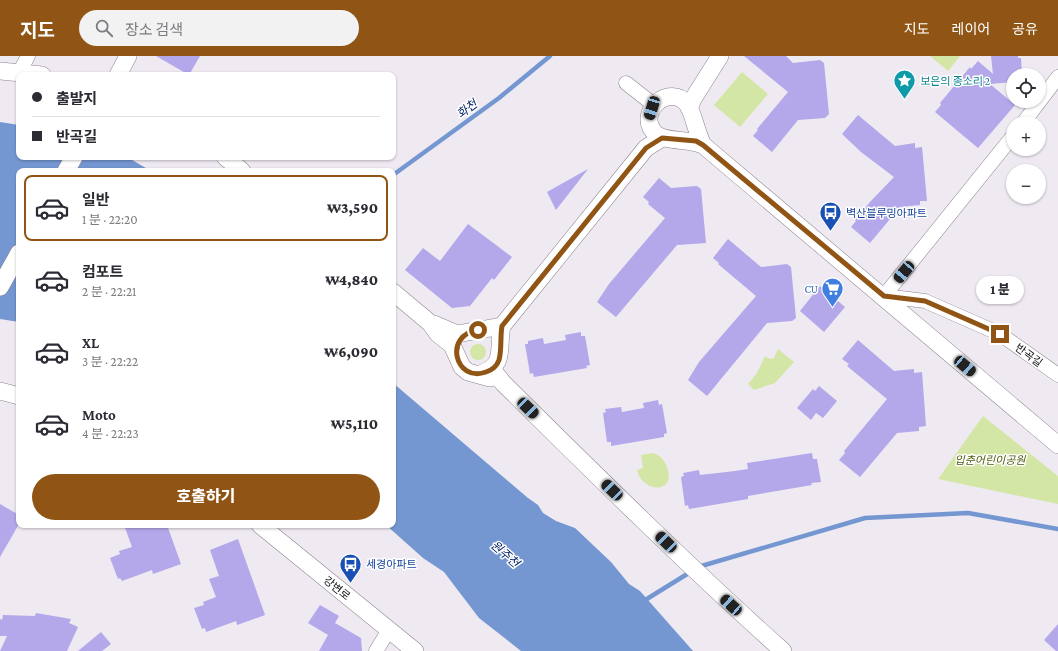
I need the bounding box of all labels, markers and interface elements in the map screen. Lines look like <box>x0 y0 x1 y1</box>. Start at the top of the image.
search box <box>79 10 359 46</box>
icon: search <box>93 17 115 39</box>
text: 지도 <box>20 20 55 41</box>
text: 지도 <box>904 21 930 37</box>
text: 레이어 <box>952 21 990 37</box>
text: 공유 <box>1012 21 1038 37</box>
text: 장소 검색 <box>125 22 183 38</box>
place icon: 보은의 종소리 2 <box>892 68 918 101</box>
map controls <box>1006 68 1046 204</box>
button: locate <box>1006 68 1046 108</box>
place label: 보은의 종소리 2 <box>920 75 990 87</box>
text: 출발지 <box>56 91 97 107</box>
car <box>643 95 661 121</box>
water label: 화천 <box>454 96 482 121</box>
button: + <box>1006 116 1046 156</box>
text: 반곡길 <box>56 129 97 145</box>
button: − <box>1006 164 1046 204</box>
icon: car <box>34 190 70 226</box>
text: 일반 <box>82 192 110 208</box>
text: ₩3,590 <box>327 200 378 216</box>
bus stop icon: 벽산블루밍아파트 <box>817 200 843 233</box>
place label: 벽산블루밍아파트 <box>846 207 927 219</box>
text: 1 분 · 22:20 <box>82 212 138 227</box>
car <box>892 259 916 285</box>
icon: car <box>34 262 70 298</box>
text: 컴포트 <box>82 264 123 280</box>
text: ₩4,840 <box>325 272 378 288</box>
supermarket icon: CU <box>820 276 846 309</box>
callout: 1 분 <box>976 276 1024 304</box>
text: 1 분 <box>990 282 1010 297</box>
place label: CU <box>804 283 818 295</box>
text: 2 분 · 22:21 <box>82 284 136 299</box>
route start <box>469 321 487 339</box>
route end <box>991 325 1009 343</box>
icon: car <box>34 334 70 370</box>
text: XL <box>82 335 99 351</box>
street label: 반곡길 <box>1013 341 1045 369</box>
text: ₩6,090 <box>324 344 378 360</box>
text: 3 분 · 22:22 <box>82 354 138 369</box>
car <box>952 354 978 378</box>
car <box>515 395 541 421</box>
icon: car <box>34 406 70 442</box>
text: Moto <box>82 407 116 423</box>
text: ₩5,110 <box>331 416 378 432</box>
text: 4 분 · 22:23 <box>82 426 139 441</box>
park label: 입춘어린이공원 <box>955 454 1026 466</box>
button: 호출하기 <box>32 474 380 520</box>
car <box>599 477 625 503</box>
car <box>653 529 679 555</box>
water label: 원주천 <box>488 538 524 571</box>
bus stop icon: 세경아파트 <box>338 551 364 584</box>
place label: 세경아파트 <box>366 558 417 570</box>
street label: 강변로 <box>321 574 353 602</box>
car <box>718 593 744 617</box>

